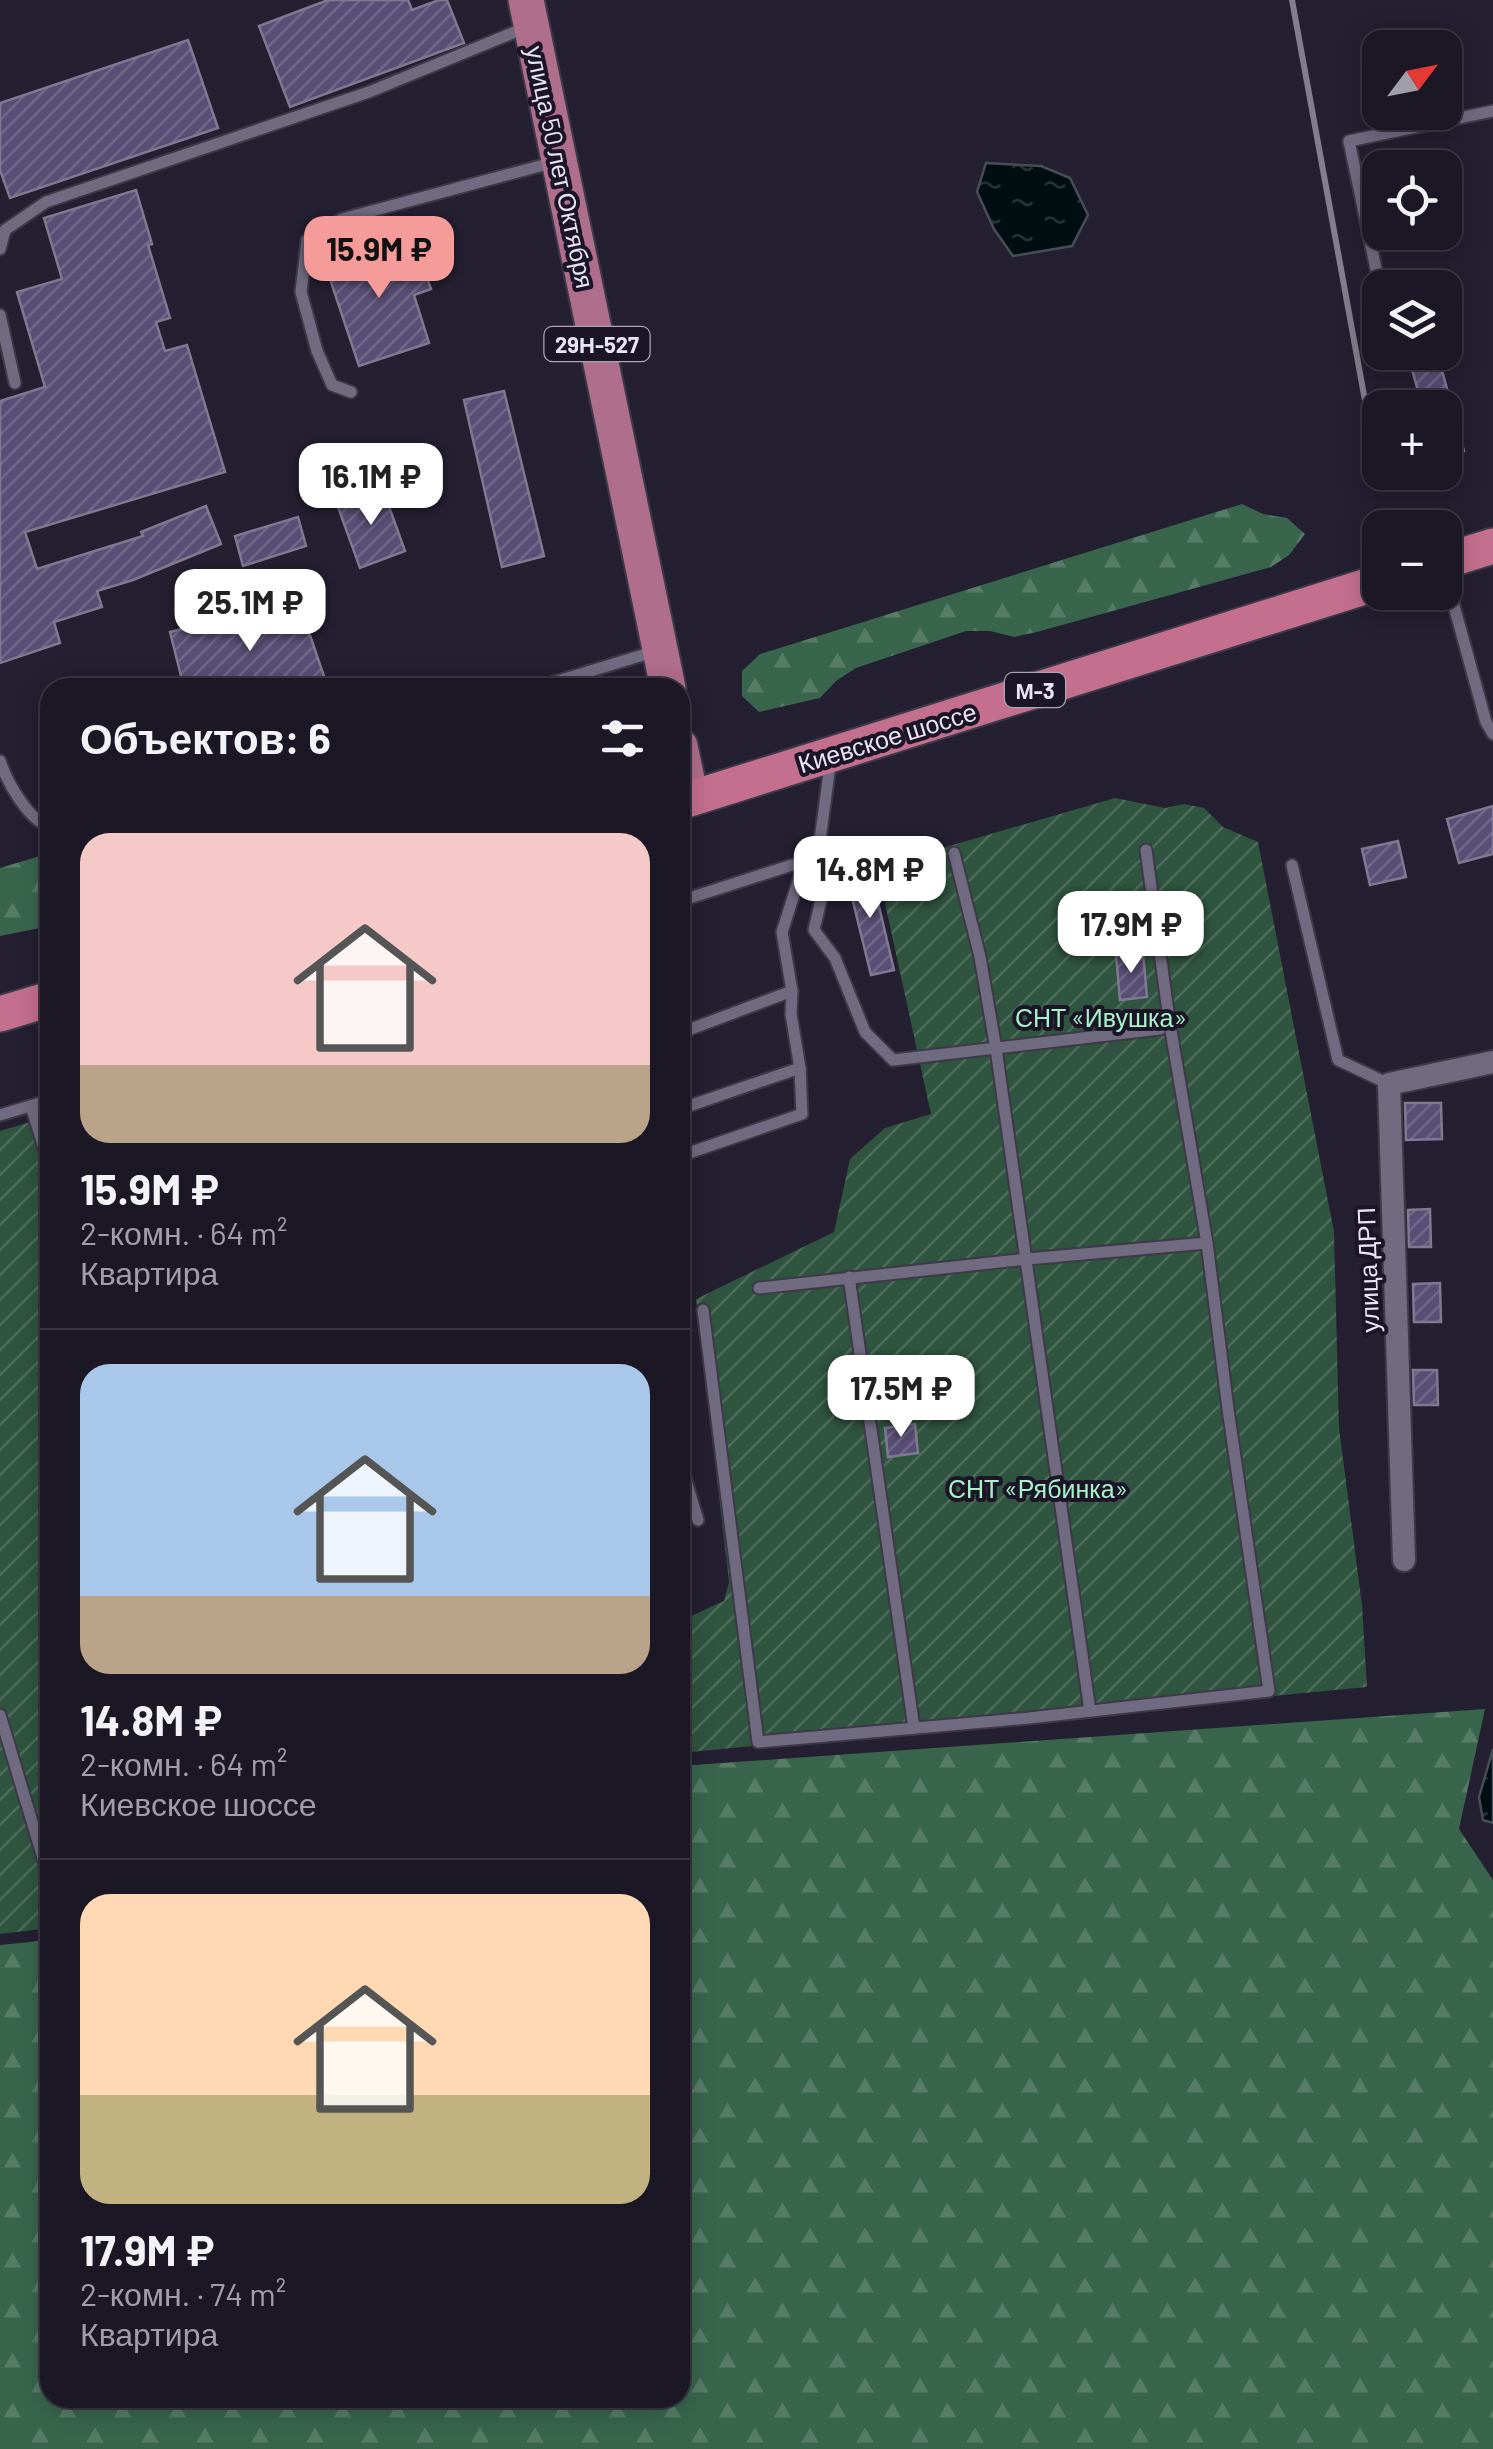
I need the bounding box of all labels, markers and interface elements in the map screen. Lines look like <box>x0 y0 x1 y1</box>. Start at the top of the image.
north arrow <box>1362 30 1462 130</box>
map controls <box>1362 30 1462 610</box>
street label: улица 50 лет Октября <box>521 43 601 291</box>
button: locate <box>1362 150 1462 250</box>
pin: 15.9M ₽ <box>287 216 471 301</box>
text: 15.9M ₽ <box>326 229 432 267</box>
button: layers <box>1362 270 1462 370</box>
road number: 29Н-527 <box>544 327 650 361</box>
button: + <box>1362 390 1462 490</box>
pin: 16.1M ₽ <box>279 443 463 528</box>
text: 16.1M ₽ <box>321 456 421 494</box>
button: − <box>1362 510 1462 610</box>
pin: 25.1M ₽ <box>158 569 342 654</box>
text: 25.1M ₽ <box>197 582 303 620</box>
road number: М-3 <box>1005 673 1065 707</box>
street label: Киевское шоссе <box>794 696 980 778</box>
icon: filters <box>595 711 650 766</box>
text: Объектов: 6 <box>80 712 331 762</box>
pin: 14.8M ₽ <box>778 836 962 921</box>
text: 14.8M ₽ <box>816 849 924 887</box>
pin: 17.9M ₽ <box>1039 891 1223 976</box>
icon: home <box>275 898 455 1078</box>
text: 17.9M ₽ <box>1080 904 1182 942</box>
park label: СНТ «Ивушка» <box>1015 1002 1187 1032</box>
text: 15.9M ₽ <box>80 1163 219 1213</box>
street label: улица ДРП <box>1350 1207 1384 1333</box>
text: 2-комн. · 64 m² <box>80 1213 287 1251</box>
text: Квартира <box>80 1253 218 1291</box>
pin: 17.5M ₽ <box>809 1355 993 1440</box>
text: 17.5M ₽ <box>850 1368 952 1406</box>
icon: home <box>275 1429 455 1609</box>
park label: СНТ «Рябинка» <box>948 1473 1128 1503</box>
text: 14.8M ₽ <box>80 1694 222 1744</box>
text: 2-комн. · 64 m² <box>80 1744 287 1782</box>
text: Киевское шоссе <box>80 1784 317 1822</box>
icon: home <box>275 1959 455 2139</box>
text: 17.9M ₽ <box>80 2224 214 2274</box>
text: 2-комн. · 74 m² <box>80 2274 286 2312</box>
text: Квартира <box>80 2314 218 2352</box>

